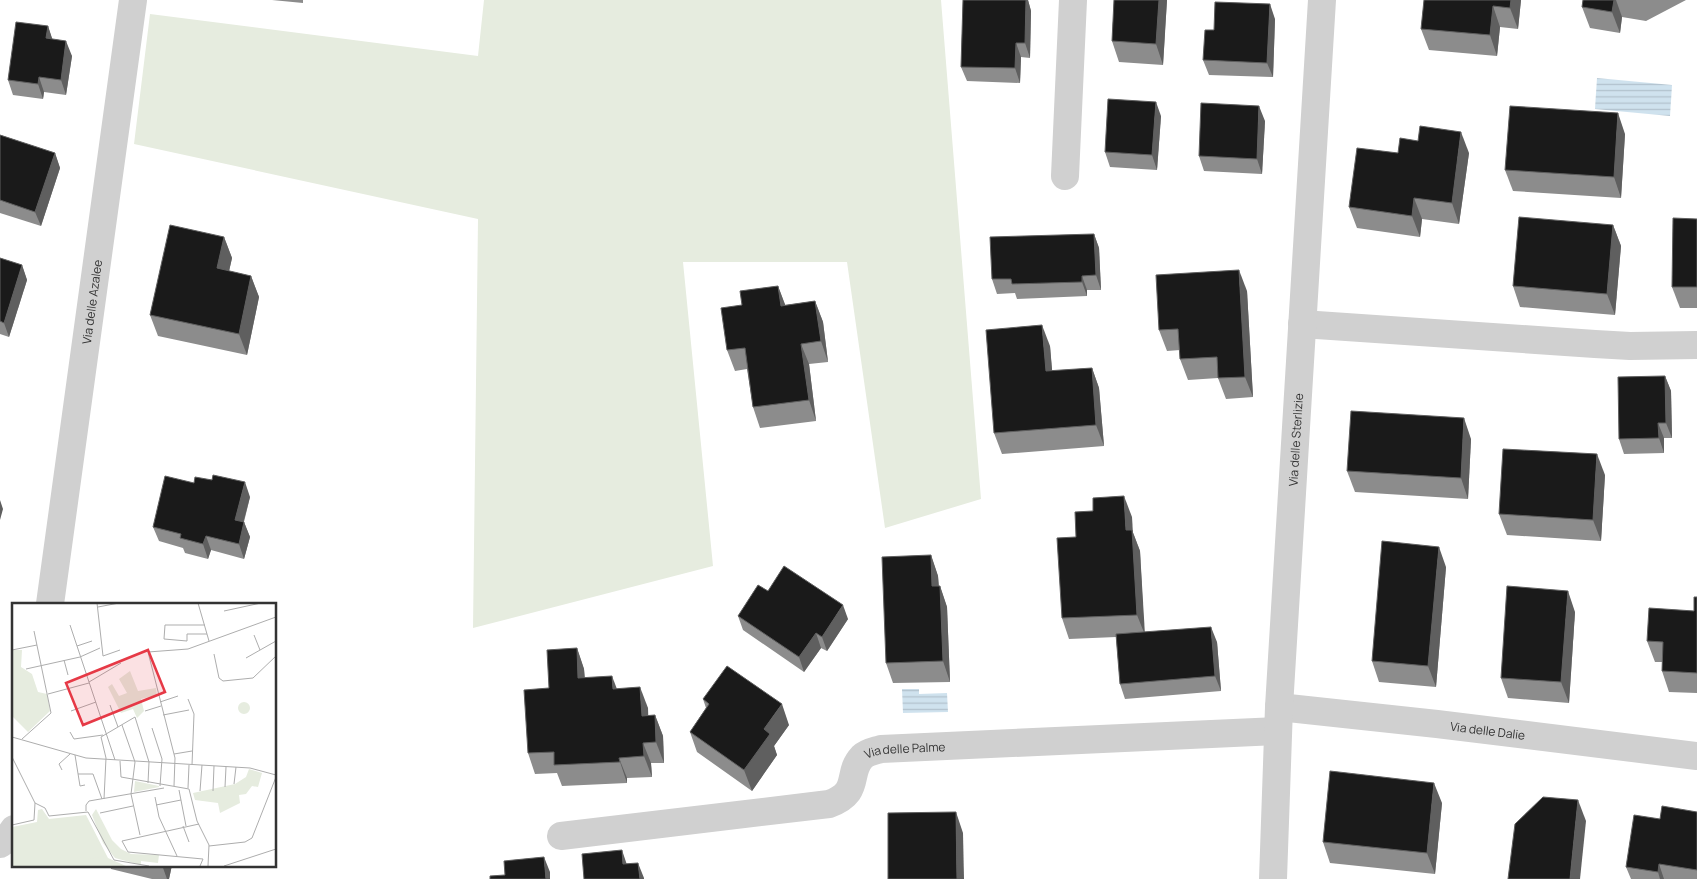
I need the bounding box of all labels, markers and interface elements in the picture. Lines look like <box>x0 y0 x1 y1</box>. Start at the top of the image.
street label: Via delle Azalee <box>77 258 106 345</box>
street label: Via delle Sterlizie <box>1284 393 1307 487</box>
inset map <box>12 603 276 866</box>
street label: Via delle Dalie <box>1449 717 1526 743</box>
street label: Via delle Palme <box>861 738 946 762</box>

